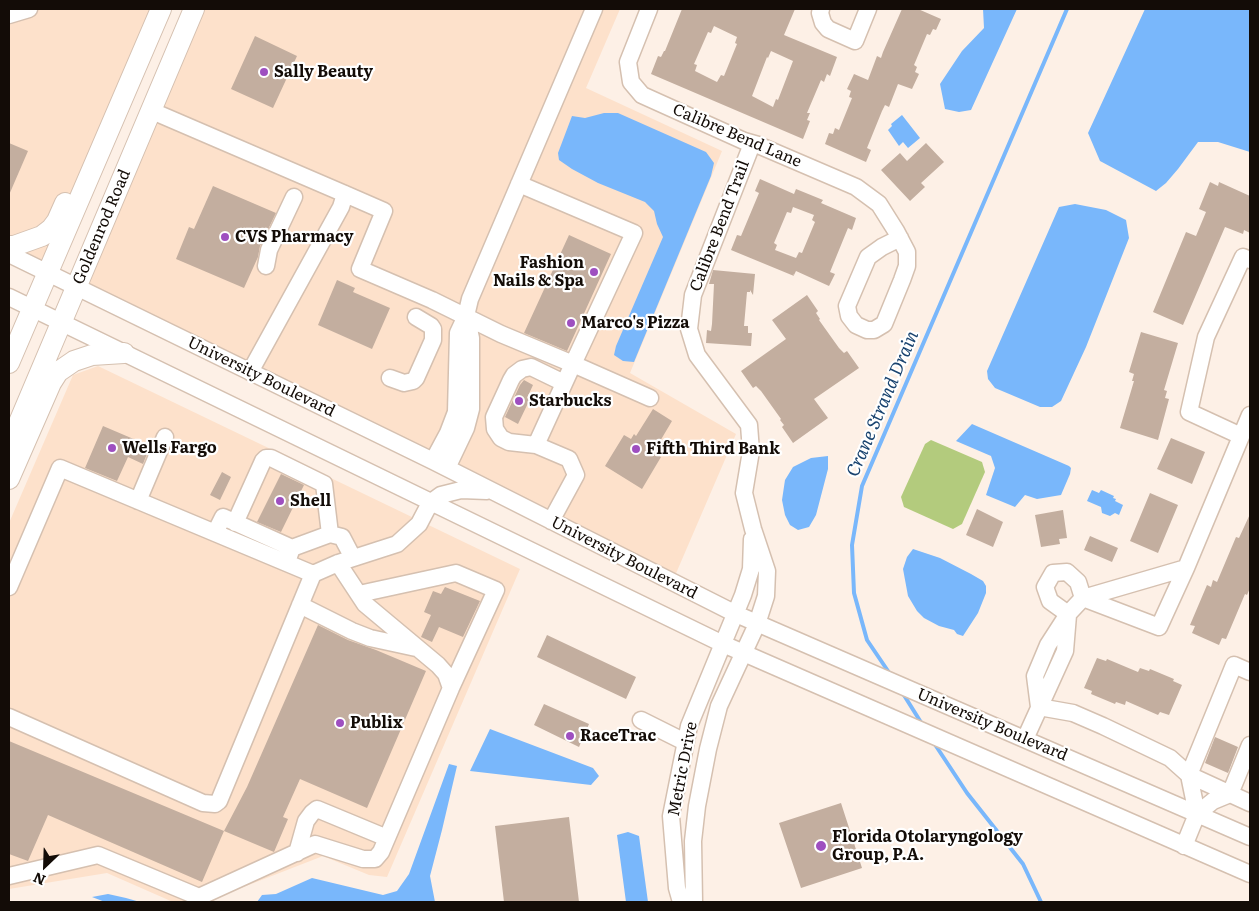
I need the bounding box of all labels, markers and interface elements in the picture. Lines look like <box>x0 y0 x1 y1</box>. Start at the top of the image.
place label: Sally Beauty <box>274 62 373 82</box>
marker: Sally Beauty <box>258 66 270 78</box>
street label: Calibre Bend Lane <box>670 100 804 172</box>
street label: Calibre Bend Trail <box>686 158 754 294</box>
street label: Goldenrod Road <box>69 167 135 287</box>
place label: CVS Pharmacy <box>235 227 354 247</box>
marker: CVS Pharmacy <box>219 231 231 243</box>
place label: Fashion Nails & Spa <box>493 253 584 291</box>
marker: Fashion Nails & Spa <box>588 266 600 278</box>
place label: Marco's Pizza <box>581 313 690 333</box>
marker: Marco's Pizza <box>565 317 577 329</box>
water label: Crane Strand Drain <box>842 328 924 480</box>
street label: University Boulevard <box>184 333 338 421</box>
place label: Starbucks <box>529 391 611 411</box>
marker: Starbucks <box>513 395 525 407</box>
place label: Wells Fargo <box>122 438 217 458</box>
place label: Fifth Third Bank <box>646 439 780 459</box>
marker: Wells Fargo <box>106 442 118 454</box>
marker: Fifth Third Bank <box>630 443 642 455</box>
place label: Shell <box>290 491 331 511</box>
marker: Shell <box>274 495 286 507</box>
street label: University Boulevard <box>548 513 700 603</box>
street label: University Boulevard <box>914 685 1070 765</box>
place label: Publix <box>350 713 403 733</box>
marker: Publix <box>334 717 346 729</box>
street label: Metric Drive <box>664 720 702 818</box>
place label: RaceTrac <box>580 726 656 746</box>
marker: RaceTrac <box>564 730 576 742</box>
place label: Florida Otolaryngology Group, P.A. <box>832 827 1023 865</box>
marker: Florida Otolaryngology Group, P.A. <box>814 839 828 853</box>
north arrow <box>20 841 70 891</box>
text: N <box>29 868 48 891</box>

